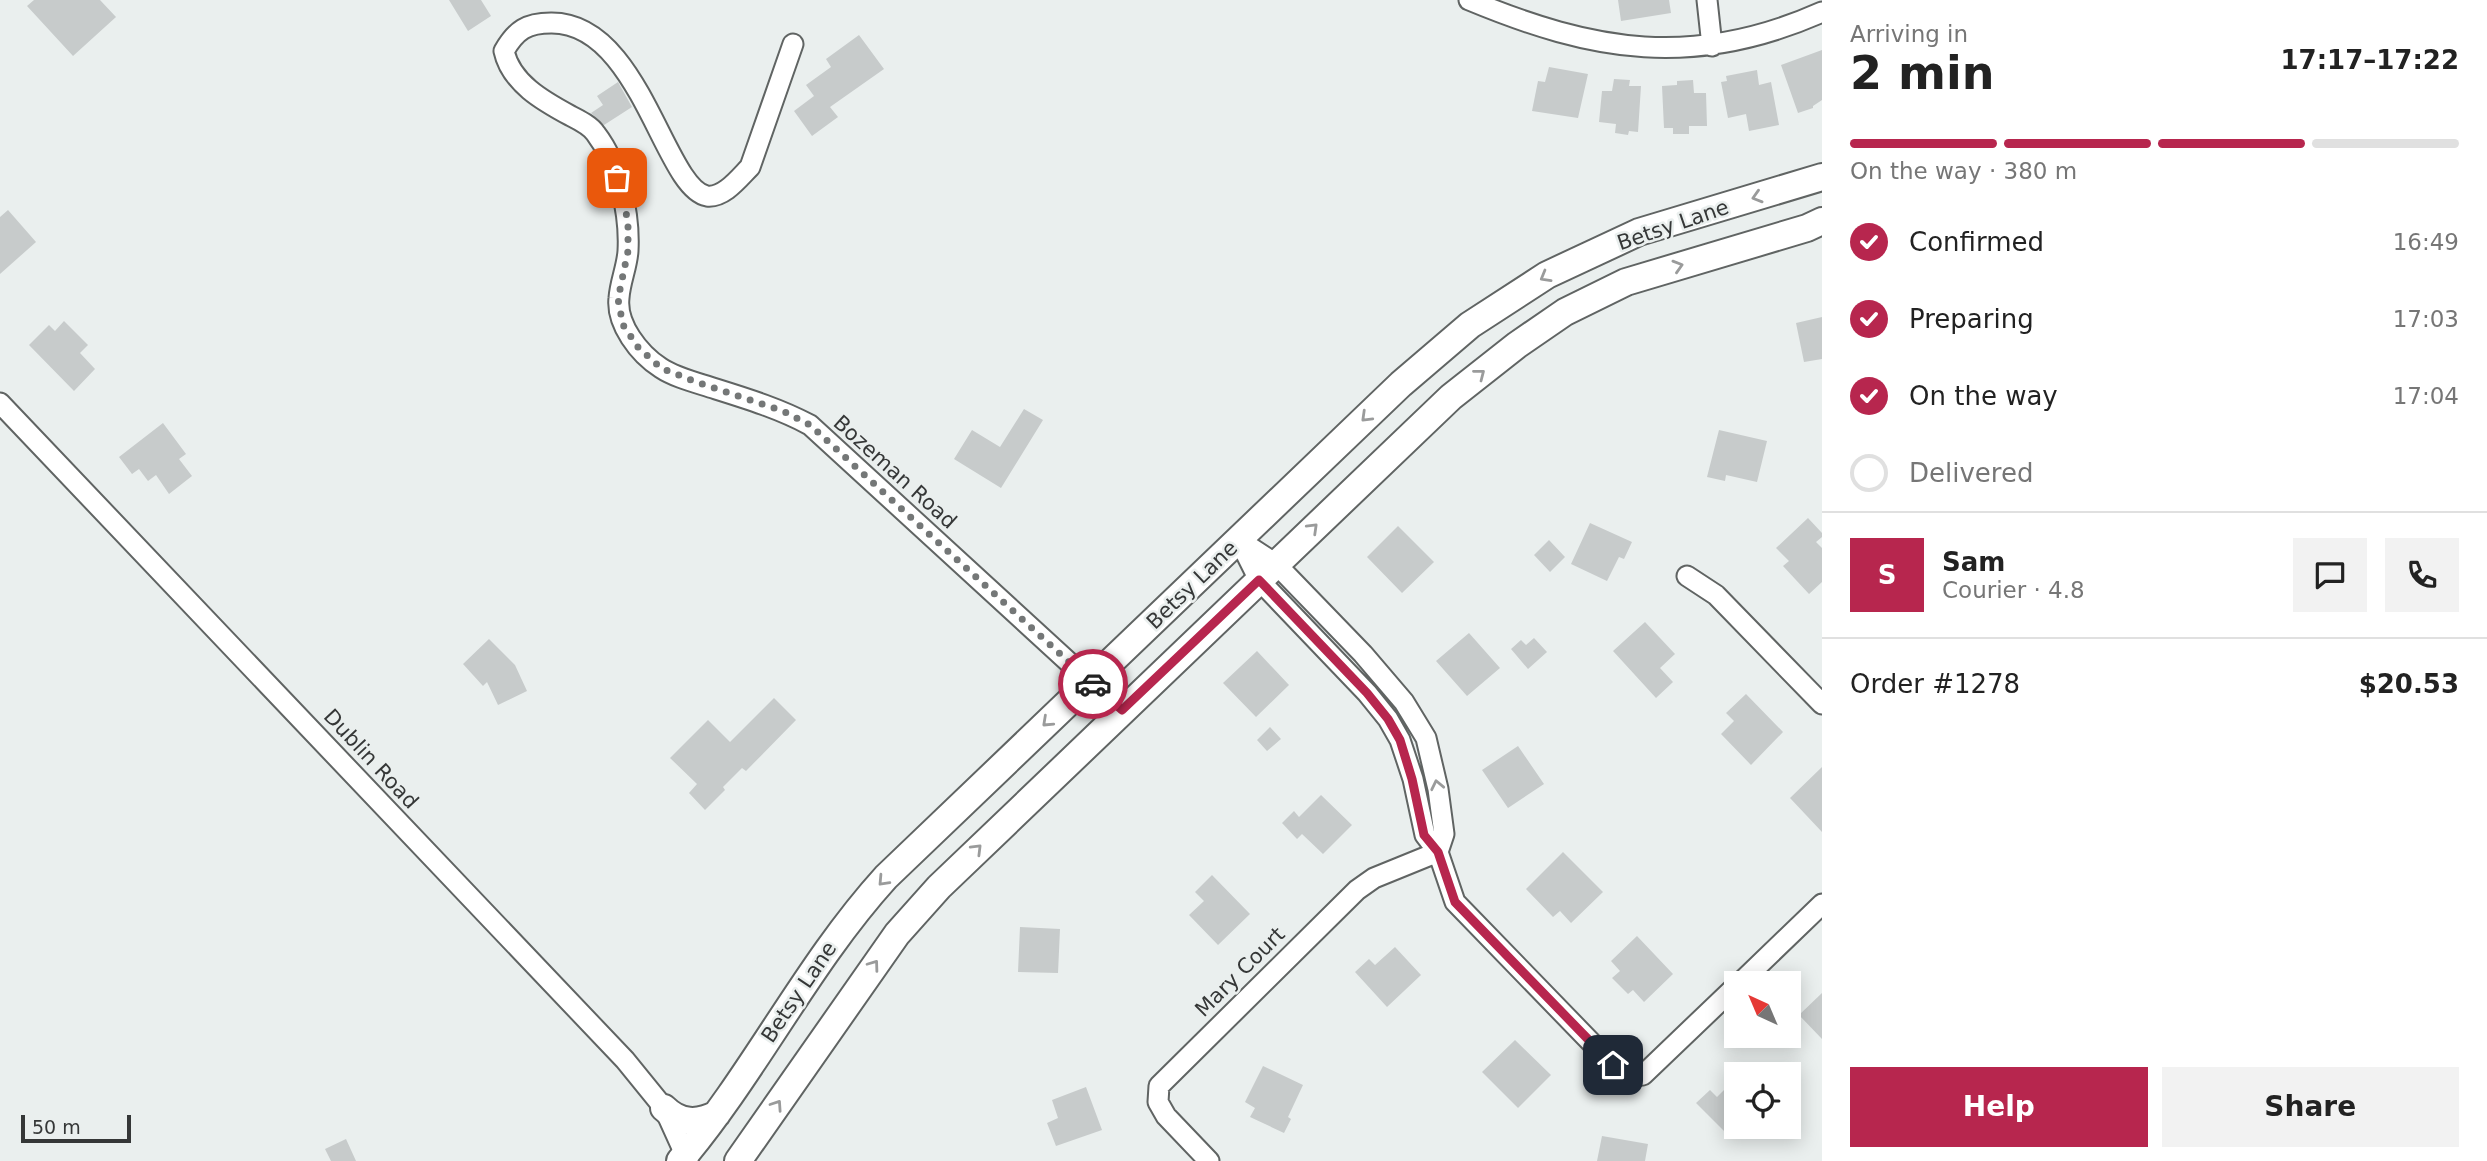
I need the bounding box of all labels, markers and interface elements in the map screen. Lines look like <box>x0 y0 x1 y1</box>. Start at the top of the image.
text: Arriving in <box>1850 21 1968 47</box>
text: 17:17–17:22 <box>2280 45 2459 75</box>
text: 2 min <box>1850 46 1994 100</box>
pin <box>587 148 647 208</box>
text: On the way · 380 m <box>1850 158 2077 184</box>
icon: bag <box>598 159 636 197</box>
one-way arrow <box>1751 189 1763 204</box>
street label: Betsy Lane <box>1614 195 1732 255</box>
icon: check <box>1850 223 1888 261</box>
text: Confirmed <box>1909 227 2044 257</box>
text: 16:49 <box>2393 229 2459 255</box>
one-way arrow <box>1672 260 1684 275</box>
one-way arrow <box>1539 269 1552 282</box>
icon: check <box>1850 300 1888 338</box>
text: Preparing <box>1909 304 2034 334</box>
text: 17:03 <box>2393 306 2459 332</box>
one-way arrow <box>1473 370 1485 383</box>
icon: check <box>1850 377 1888 415</box>
text: On the way <box>1909 381 2058 411</box>
text: 17:04 <box>2393 383 2459 409</box>
one-way arrow <box>1361 409 1374 422</box>
street label: Bozeman Road <box>829 410 961 534</box>
text: Delivered <box>1909 458 2033 488</box>
one-way arrow <box>1305 524 1318 537</box>
street label: Betsy Lane <box>1142 536 1242 634</box>
button: chat <box>2293 538 2367 612</box>
button: phone <box>2385 538 2459 612</box>
text: Sam <box>1942 547 2005 577</box>
text: S <box>1878 560 1896 590</box>
text: Courier · 4.8 <box>1942 577 2085 603</box>
courier <box>1058 649 1128 719</box>
icon: car <box>1074 665 1112 703</box>
text: Order #1278 <box>1850 669 2020 699</box>
text: $20.53 <box>2359 669 2459 699</box>
street label: Dublin Road <box>319 704 423 814</box>
one-way arrow <box>1042 714 1055 727</box>
one-way arrow <box>1430 779 1445 791</box>
one-way arrow <box>969 844 982 857</box>
one-way arrow <box>879 872 892 885</box>
street label: Mary Court <box>1190 922 1290 1022</box>
street label: Betsy Lane <box>757 937 841 1047</box>
one-way arrow <box>866 960 879 973</box>
north arrow <box>1724 971 1801 1048</box>
map controls <box>1724 971 1801 1139</box>
pin <box>1583 1035 1643 1095</box>
icon: home <box>1594 1046 1632 1084</box>
button: locate <box>1724 1062 1801 1139</box>
button: Help <box>1850 1067 2148 1147</box>
button: Share <box>2162 1067 2459 1147</box>
one-way arrow <box>769 1100 781 1113</box>
scale bar <box>21 1112 131 1144</box>
text: 50 m <box>32 1116 81 1138</box>

